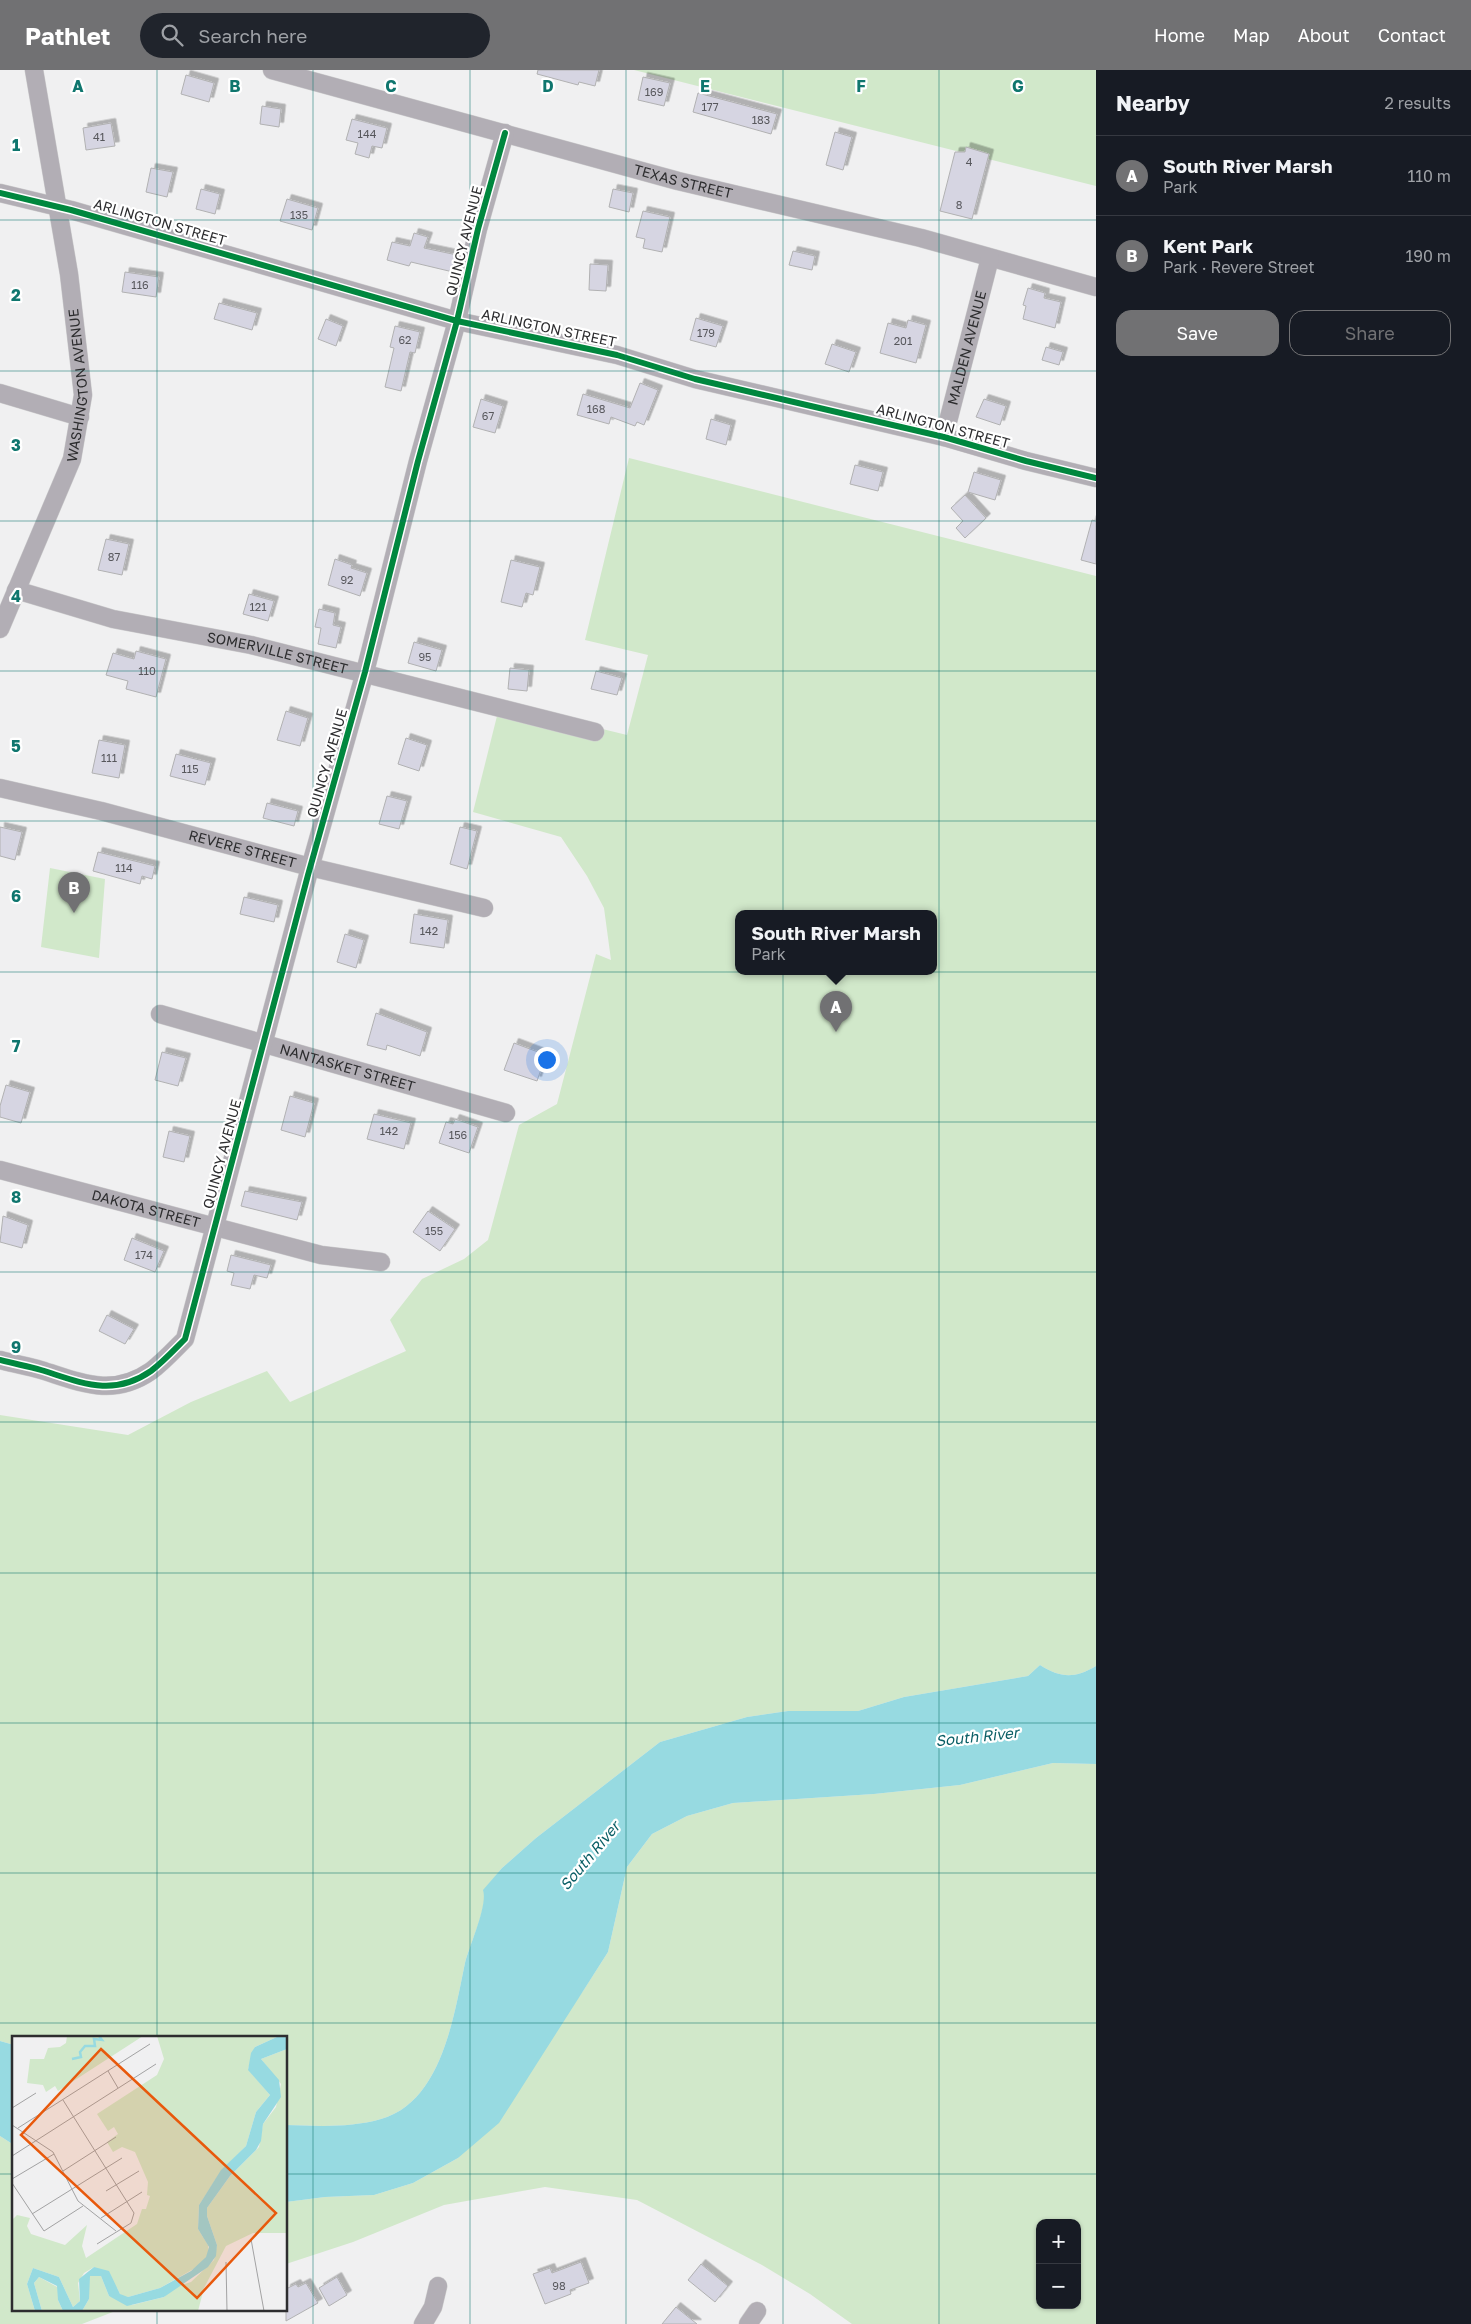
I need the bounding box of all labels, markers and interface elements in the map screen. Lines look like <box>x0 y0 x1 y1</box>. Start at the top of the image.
search box <box>140 13 490 58</box>
text: Pathlet <box>25 21 110 50</box>
icon: search <box>158 21 186 49</box>
text: Search here <box>198 24 307 47</box>
text: Home <box>1154 24 1205 46</box>
text: Map <box>1233 24 1270 46</box>
text: About <box>1298 24 1350 46</box>
text: Contact <box>1378 24 1446 46</box>
text: A <box>72 76 84 96</box>
text: B <box>229 76 241 96</box>
text: C <box>385 76 397 96</box>
text: D <box>542 76 554 96</box>
text: E <box>700 76 710 96</box>
text: F <box>856 76 866 96</box>
text: G <box>1012 76 1024 96</box>
house number: 169 <box>645 85 663 98</box>
text: Nearby <box>1116 90 1190 116</box>
text: 2 results <box>1385 93 1451 113</box>
house number: 177 <box>702 100 719 113</box>
house number: 183 <box>752 113 770 126</box>
house number: 144 <box>358 127 377 140</box>
house number: 41 <box>93 130 105 143</box>
text: 1 <box>12 135 20 155</box>
text: South River Marsh <box>1163 154 1333 177</box>
house number: 4 <box>966 155 973 168</box>
street label: TEXAS STREET <box>632 160 735 202</box>
text: A <box>1126 166 1138 186</box>
text: 110 m <box>1407 166 1451 186</box>
text: Park <box>1163 177 1198 197</box>
street label: QUINCY AVENUE <box>442 184 485 298</box>
street label: ARLINGTON STREET <box>92 194 229 249</box>
house number: 8 <box>956 198 963 211</box>
house number: 135 <box>290 208 308 221</box>
text: Kent Park <box>1163 234 1253 257</box>
text: B <box>1126 246 1138 266</box>
text: 190 m <box>1405 246 1451 266</box>
text: Park · Revere Street <box>1163 257 1315 277</box>
house number: 116 <box>131 278 149 291</box>
text: 2 <box>11 285 21 305</box>
street label: MALDEN AVENUE <box>944 289 989 407</box>
street label: ARLINGTON STREET <box>480 305 618 350</box>
street label: WASHINGTON AVENUE <box>63 308 91 463</box>
button: Save <box>1116 310 1279 356</box>
button: Share <box>1289 310 1451 356</box>
house number: 179 <box>697 326 715 339</box>
house number: 62 <box>398 333 412 346</box>
house number: 201 <box>894 334 912 347</box>
street label: ARLINGTON STREET <box>875 400 1012 452</box>
house number: 168 <box>587 402 606 415</box>
house number: 67 <box>482 409 494 422</box>
text: 3 <box>11 435 21 455</box>
house number: 87 <box>108 550 120 563</box>
house number: 92 <box>340 573 354 586</box>
text: 4 <box>11 586 21 606</box>
house number: 121 <box>249 600 267 613</box>
street label: SOMERVILLE STREET <box>206 628 350 677</box>
house number: 95 <box>418 650 432 663</box>
house number: 110 <box>138 664 156 677</box>
street label: QUINCY AVENUE <box>303 706 350 819</box>
text: 5 <box>11 736 21 756</box>
house number: 111 <box>101 751 117 764</box>
house number: 115 <box>181 762 199 775</box>
street label: REVERE STREET <box>187 826 299 871</box>
house number: 114 <box>115 861 133 874</box>
pin: B <box>58 872 90 913</box>
text: 6 <box>11 886 21 906</box>
popup <box>735 910 937 975</box>
text: South River Marsh <box>751 921 921 944</box>
house number: 142 <box>420 924 438 937</box>
text: Park <box>751 944 786 964</box>
pin: A <box>820 991 852 1032</box>
text: 7 <box>12 1036 21 1056</box>
street label: NANTASKET STREET <box>278 1040 418 1095</box>
your location <box>534 1047 560 1073</box>
street label: QUINCY AVENUE <box>199 1097 244 1210</box>
house number: 142 <box>380 1124 398 1137</box>
house number: 156 <box>449 1128 468 1141</box>
street label: DAKOTA STREET <box>90 1186 203 1231</box>
text: 8 <box>11 1187 21 1207</box>
house number: 155 <box>425 1224 443 1237</box>
house number: 174 <box>135 1248 153 1261</box>
text: 9 <box>11 1337 21 1357</box>
water label: South River <box>934 1722 1022 1749</box>
water label: South River <box>555 1816 624 1893</box>
inset map <box>12 2036 288 2312</box>
map controls <box>1036 2219 1081 2309</box>
button: + <box>1036 2219 1081 2264</box>
button: − <box>1036 2264 1081 2309</box>
house number: 98 <box>552 2279 566 2292</box>

